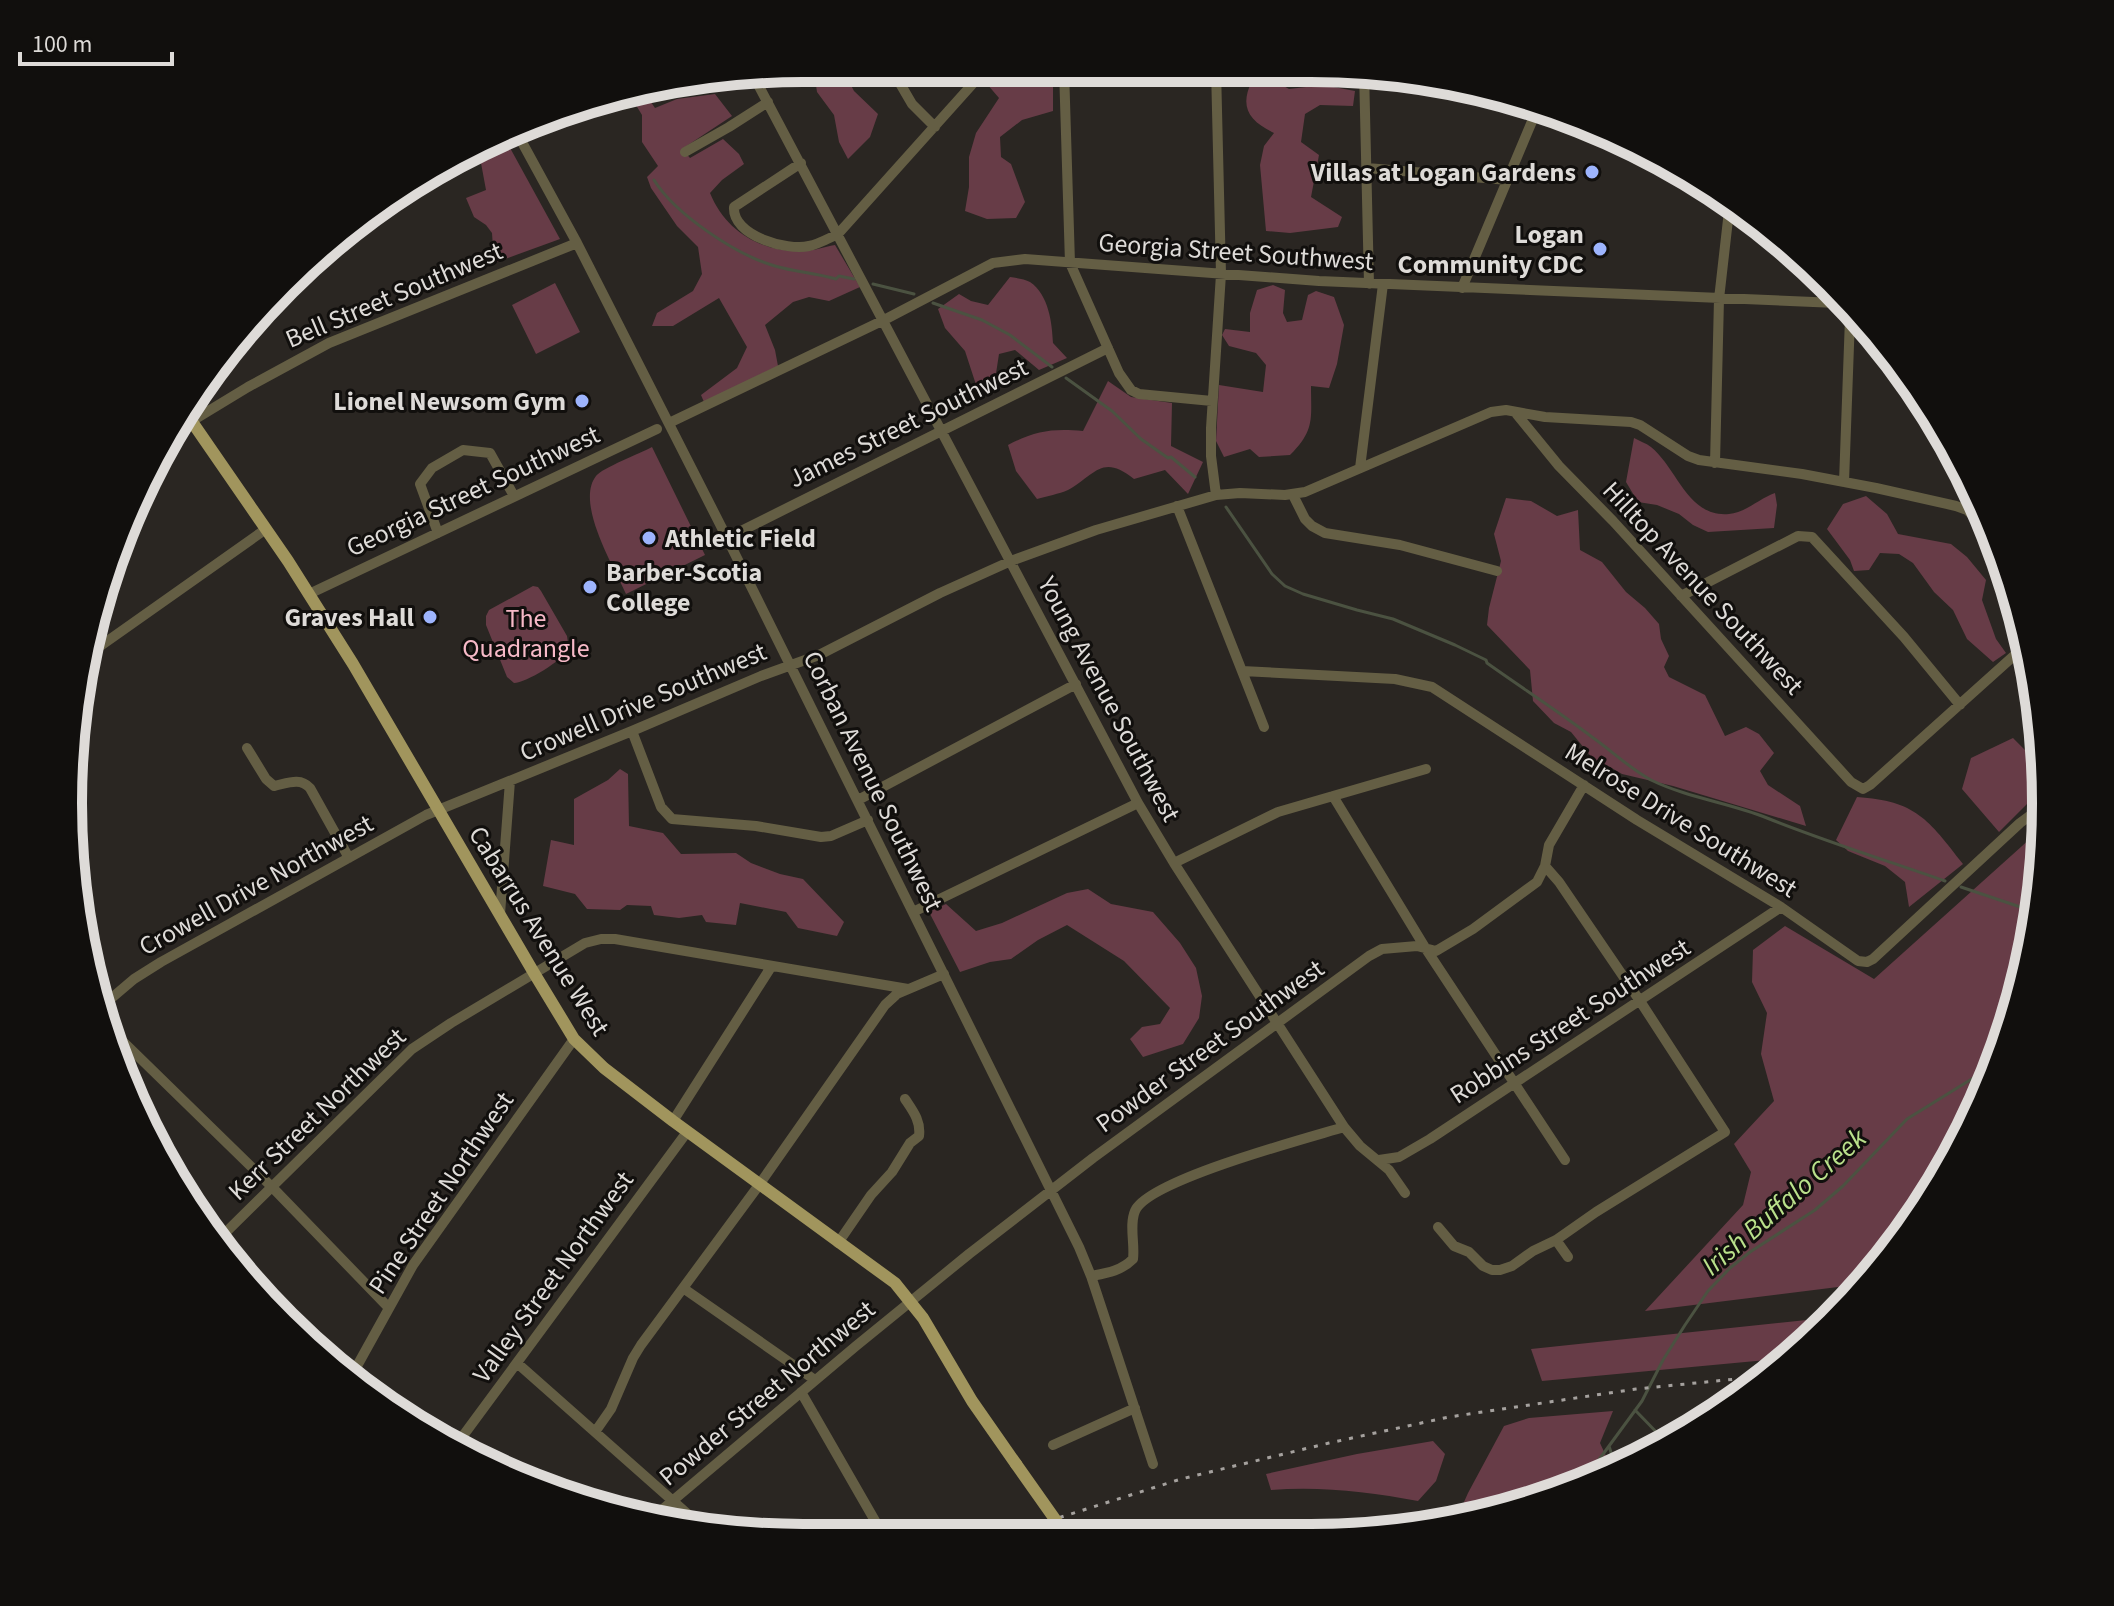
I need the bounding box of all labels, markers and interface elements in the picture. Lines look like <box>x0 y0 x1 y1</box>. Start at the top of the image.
scale bar <box>20 16 172 66</box>
text: 100 m <box>32 27 92 62</box>
place label: Villas at Logan Gardens <box>1310 154 1576 191</box>
marker: Villas at Logan Gardens <box>1583 163 1601 181</box>
place label: Logan Community CDC <box>1398 216 1584 283</box>
street label: Georgia Street Southwest <box>1097 224 1375 280</box>
street label: Bell Street Southwest <box>280 232 509 357</box>
marker: Logan Community CDC <box>1591 240 1609 258</box>
street label: James Street Southwest <box>782 349 1034 497</box>
place label: Lionel Newsom Gym <box>333 383 566 420</box>
marker: Lionel Newsom Gym <box>573 392 591 410</box>
street label: Georgia Street Southwest <box>340 416 606 566</box>
street label: Hilltop Avenue Southwest <box>1594 473 1812 703</box>
place label: Athletic Field <box>664 520 816 557</box>
marker: Athletic Field <box>640 529 658 547</box>
place label: Barber-Scotia College <box>606 554 762 621</box>
street label: Young Avenue Southwest <box>1028 569 1190 828</box>
marker: Barber-Scotia College <box>581 578 599 596</box>
place label: Graves Hall <box>284 599 415 636</box>
park label: The Quadrangle <box>462 600 590 667</box>
marker: Graves Hall <box>421 608 439 626</box>
street label: Crowell Drive Southwest <box>514 633 772 771</box>
street label: Corban Avenue Southwest <box>794 645 952 918</box>
street label: Melrose Drive Southwest <box>1558 733 1804 907</box>
street label: Crowell Drive Northwest <box>132 805 380 965</box>
street label: Cabarrus Avenue West <box>459 819 619 1043</box>
street label: Robbins Street Southwest <box>1442 929 1698 1113</box>
street label: Powder Street Southwest <box>1088 950 1332 1142</box>
street label: Kerr Street Northwest <box>220 1019 414 1209</box>
street label: Pine Street Northwest <box>359 1084 523 1302</box>
water label: Irish Buffalo Creek <box>1693 1119 1876 1285</box>
street label: Valley Street Northwest <box>464 1163 643 1390</box>
street label: Powder Street Northwest <box>651 1291 883 1495</box>

